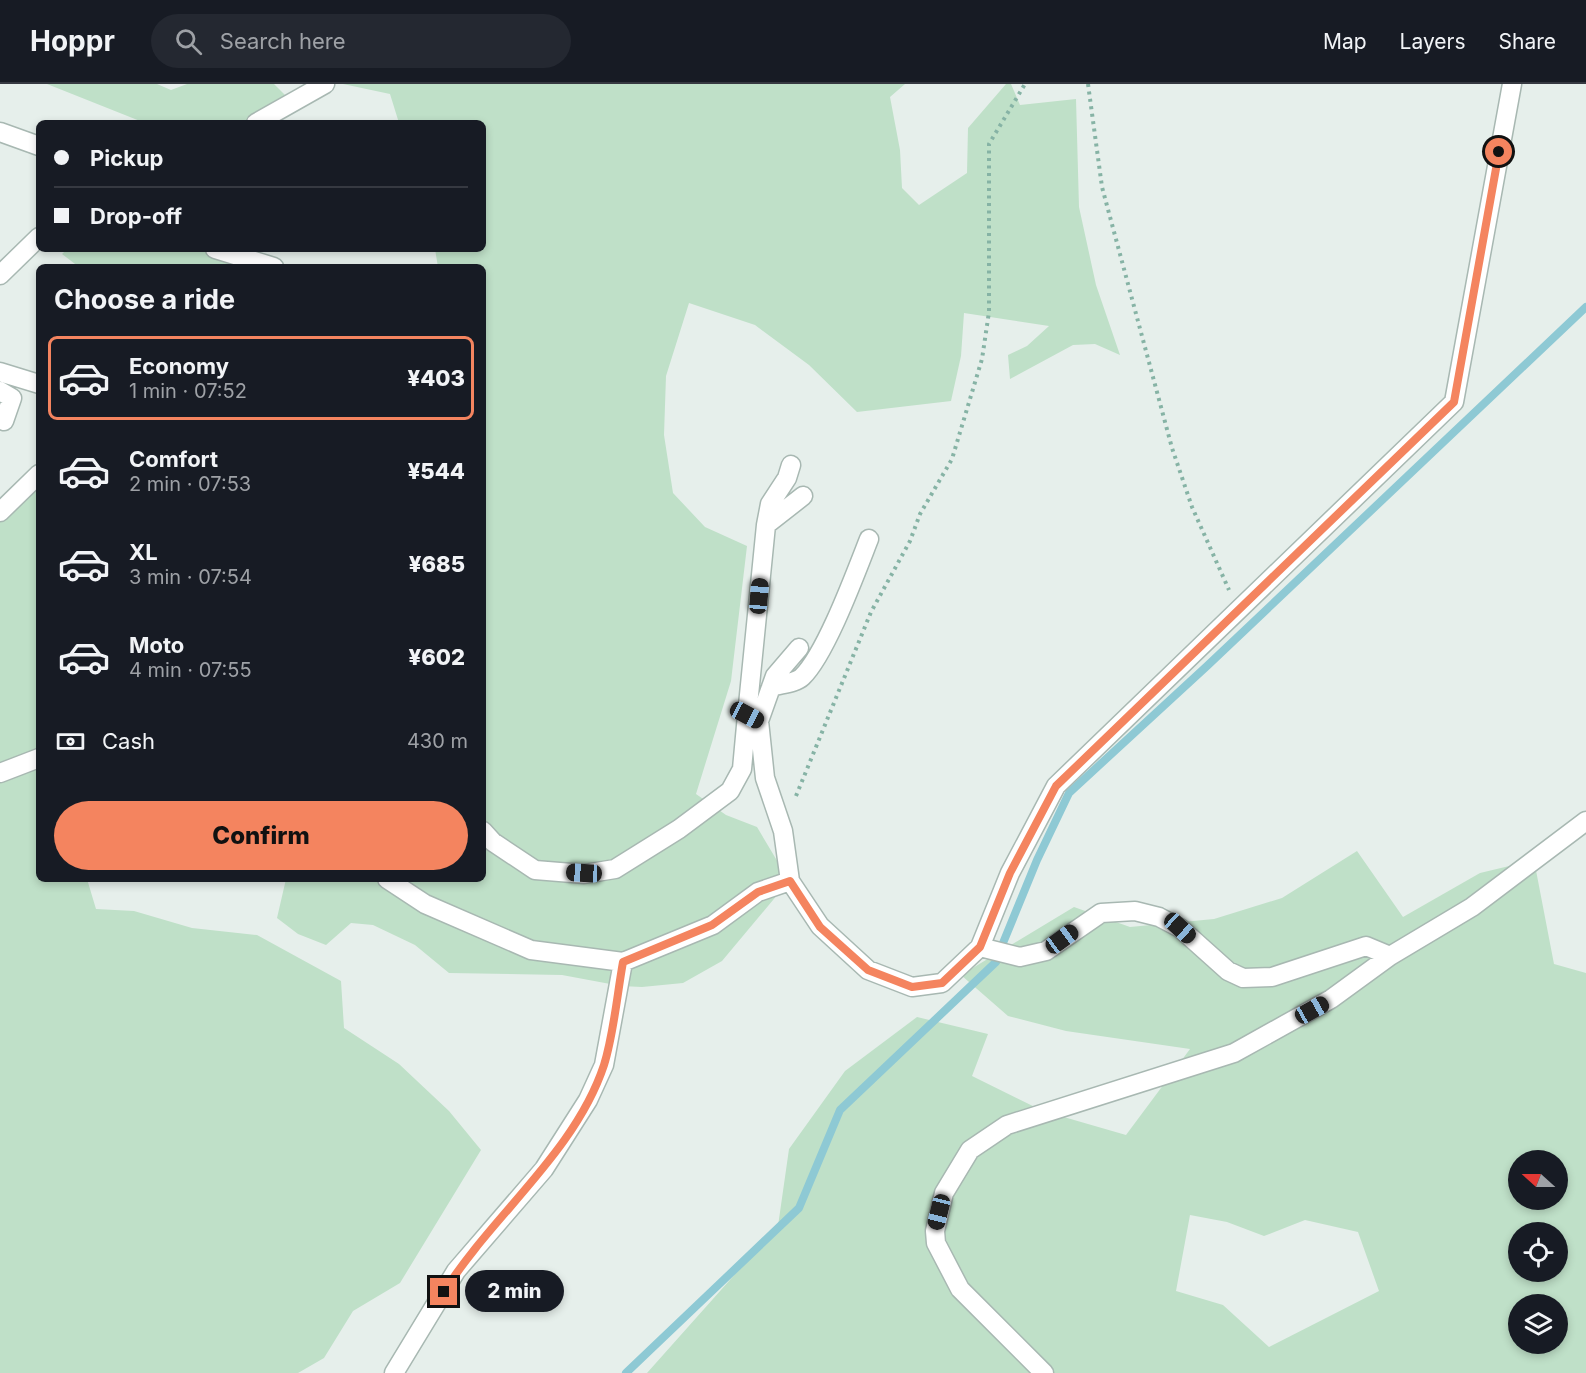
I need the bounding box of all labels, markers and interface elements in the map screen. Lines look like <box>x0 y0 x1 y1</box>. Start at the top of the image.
search box <box>151 14 571 68</box>
text: Hoppr <box>30 24 115 58</box>
icon: search <box>172 25 205 58</box>
text: Search here <box>220 28 346 54</box>
text: Map <box>1323 29 1367 54</box>
text: Layers <box>1400 29 1466 54</box>
text: Share <box>1499 29 1556 54</box>
route start <box>1485 138 1512 165</box>
text: Pickup <box>90 145 164 171</box>
text: Drop-off <box>90 203 182 229</box>
text: Choose a ride <box>54 283 235 316</box>
icon: car <box>57 351 111 405</box>
text: Economy <box>129 353 229 379</box>
text: ¥403 <box>407 365 465 391</box>
text: 1 min · 07:52 <box>129 379 247 403</box>
icon: car <box>57 444 111 498</box>
text: Comfort <box>129 446 218 472</box>
text: ¥544 <box>408 458 465 484</box>
text: 2 min · 07:53 <box>129 472 251 496</box>
icon: car <box>57 537 111 591</box>
text: XL <box>129 539 158 565</box>
text: ¥685 <box>409 551 465 577</box>
text: 3 min · 07:54 <box>129 565 252 589</box>
car <box>748 577 770 615</box>
icon: car <box>57 630 111 684</box>
text: Moto <box>129 632 184 658</box>
text: ¥602 <box>408 644 465 670</box>
text: 4 min · 07:55 <box>129 658 252 682</box>
car <box>727 699 767 731</box>
icon: cash <box>54 725 87 758</box>
text: Cash <box>102 728 155 754</box>
text: 430 m <box>407 729 468 753</box>
button: Confirm <box>54 801 468 870</box>
car <box>566 863 602 883</box>
car <box>1161 909 1199 947</box>
car <box>1042 921 1082 957</box>
car <box>1292 993 1332 1027</box>
north arrow <box>1508 1150 1568 1210</box>
map controls <box>1508 1150 1568 1354</box>
car <box>926 1192 952 1232</box>
button: locate <box>1508 1222 1568 1282</box>
callout: 2 min <box>465 1271 564 1313</box>
route end <box>430 1278 457 1305</box>
text: 2 min <box>487 1279 542 1303</box>
button: layers <box>1508 1294 1568 1354</box>

